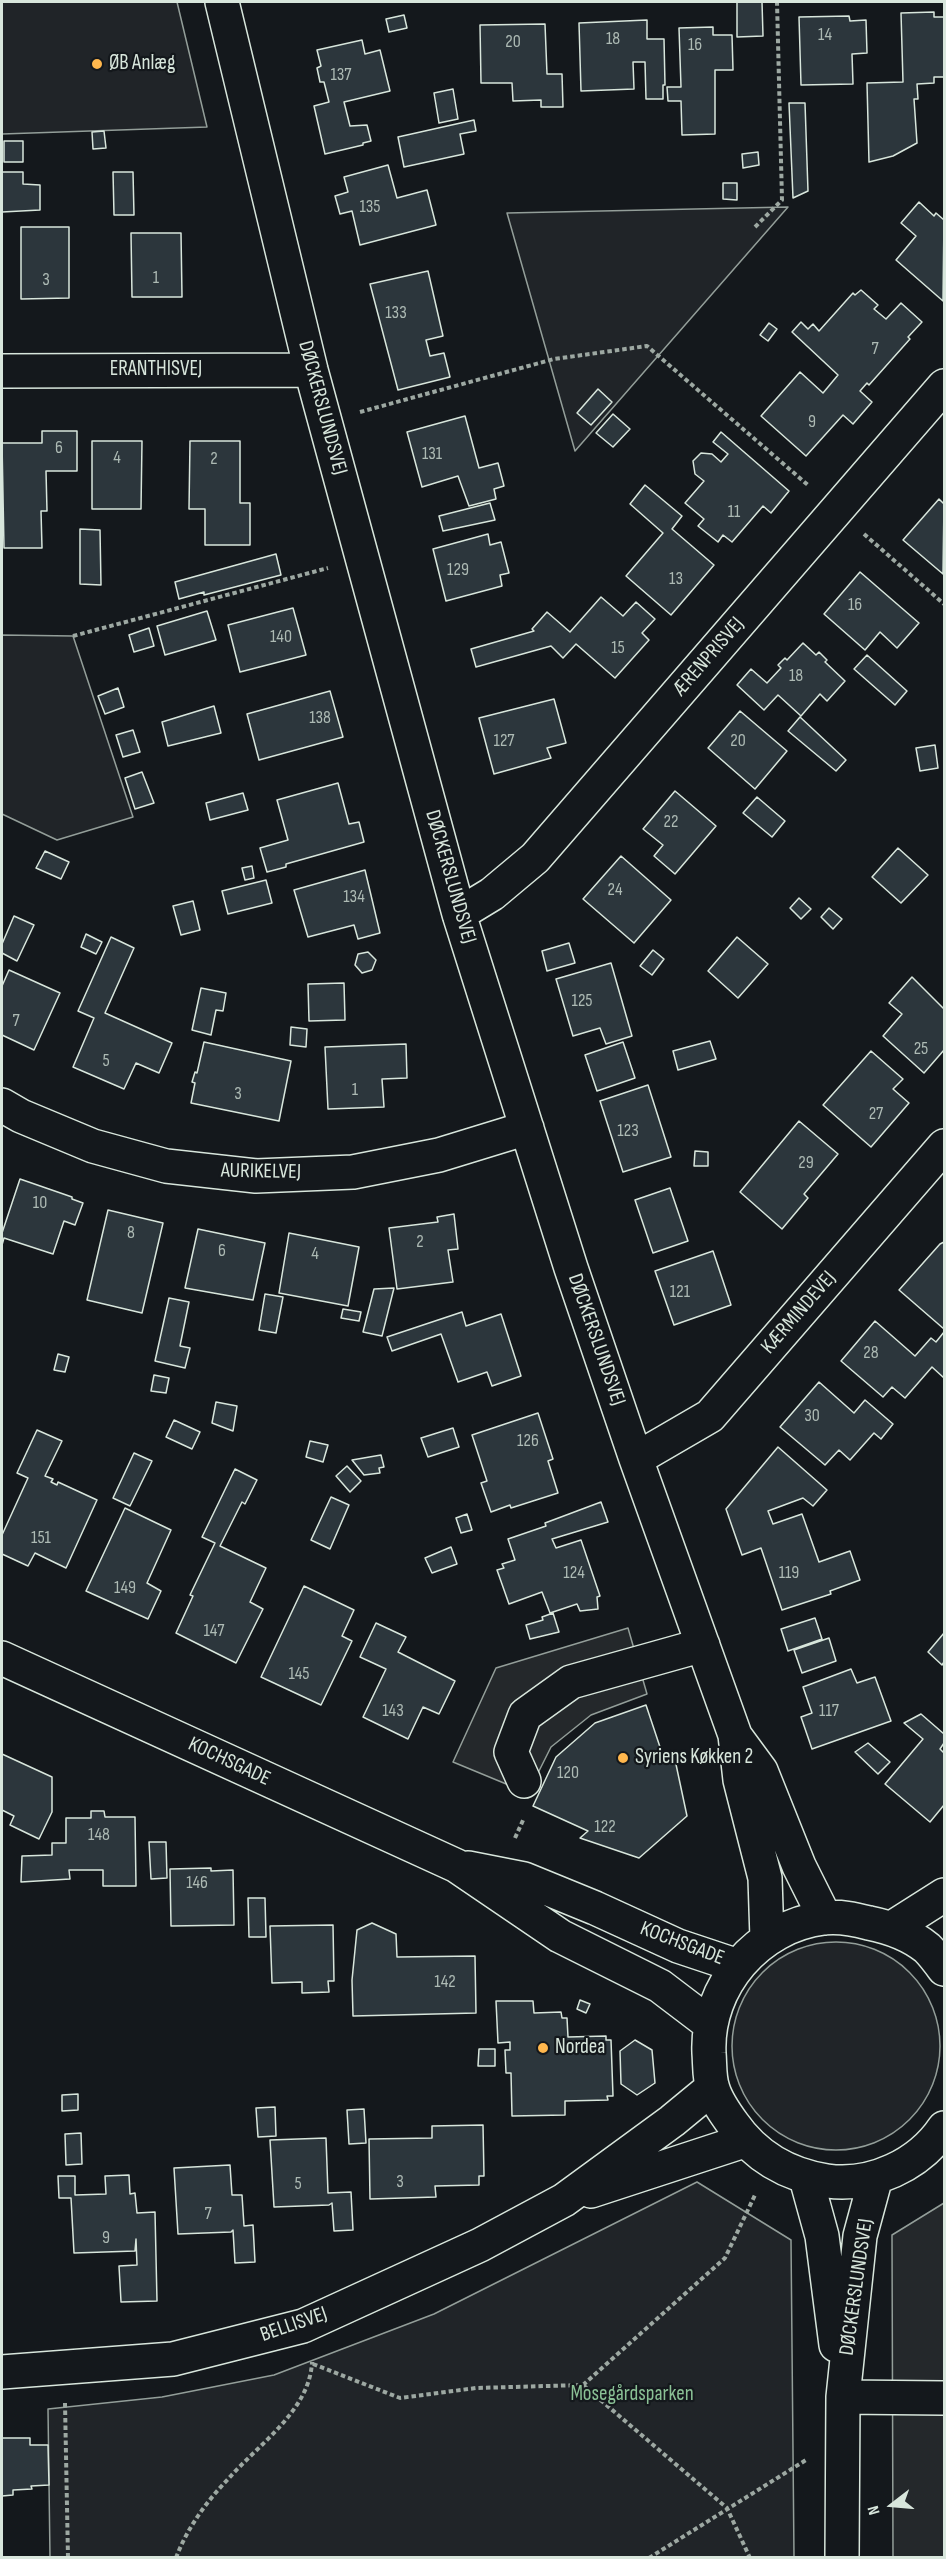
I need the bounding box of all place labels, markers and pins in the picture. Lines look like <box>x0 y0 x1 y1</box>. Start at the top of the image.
place label: ØB Anlæg <box>109 51 175 77</box>
marker: ØB Anlæg <box>90 57 104 71</box>
place label: Syriens Køkken 2 <box>635 1745 753 1771</box>
marker: Syriens Køkken 2 <box>616 1751 630 1765</box>
place label: Nordea <box>555 2035 605 2061</box>
marker: Nordea <box>536 2041 550 2055</box>

